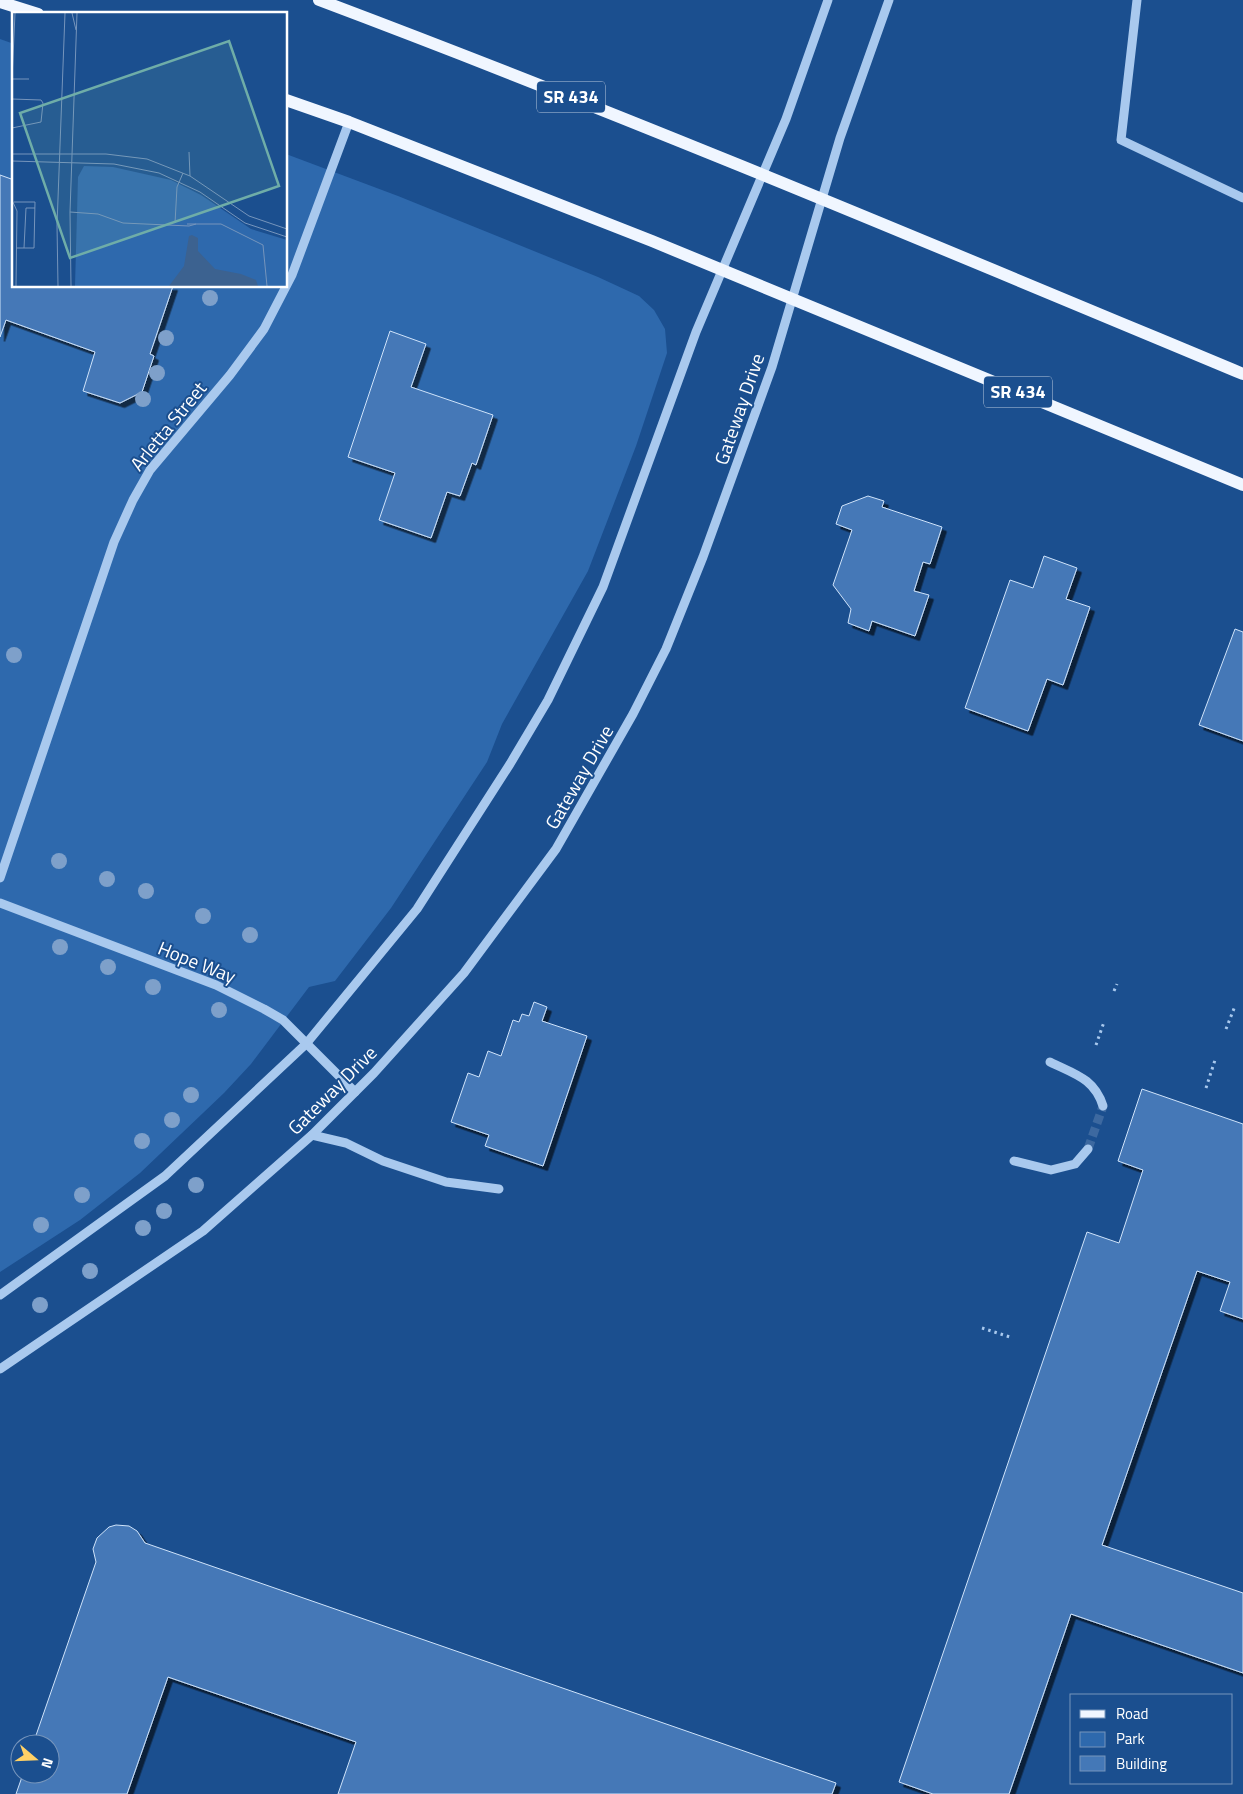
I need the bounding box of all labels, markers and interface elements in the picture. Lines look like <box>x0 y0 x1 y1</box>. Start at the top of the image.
inset map <box>12 12 288 288</box>
road number: SR 434 <box>537 81 605 112</box>
street label: Gateway Drive <box>706 349 771 468</box>
street label: Arletta Street <box>122 374 213 477</box>
road number: SR 434 <box>984 377 1052 408</box>
street label: Gateway Drive <box>537 719 620 834</box>
street label: Hope Way <box>154 933 240 990</box>
street label: Gateway Drive <box>280 1038 383 1141</box>
legend <box>1070 1694 1233 1784</box>
text: Road <box>1116 1702 1148 1725</box>
text: Park <box>1116 1727 1145 1750</box>
north arrow <box>10 1734 60 1784</box>
text: Building <box>1116 1752 1167 1775</box>
text: N <box>36 1755 59 1771</box>

